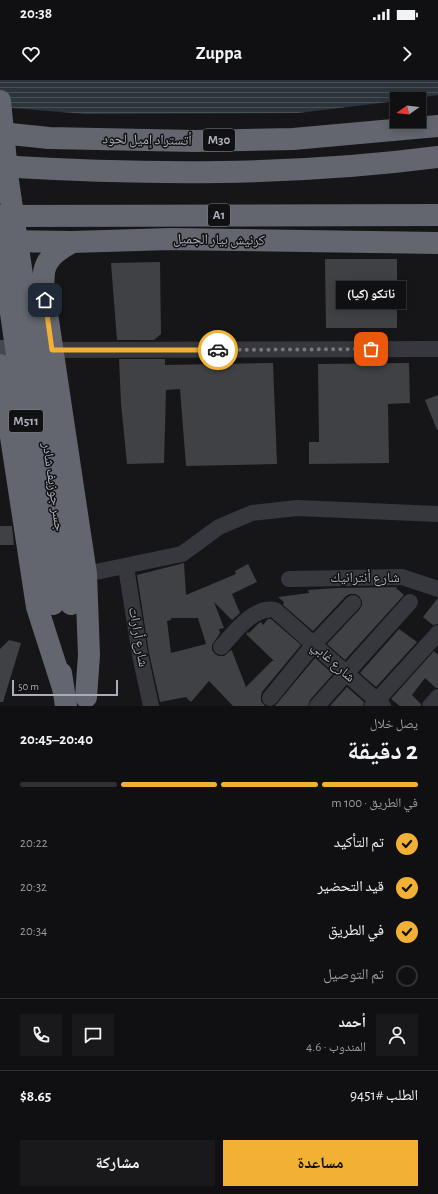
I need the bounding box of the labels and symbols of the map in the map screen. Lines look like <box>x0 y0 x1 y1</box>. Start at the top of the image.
north arrow <box>390 92 426 128</box>
road number: M30 <box>203 129 235 151</box>
street label: أتستراد إميل لحود <box>102 130 192 149</box>
road number: A1 <box>208 204 230 226</box>
street label: كرنيش بيار الجميل <box>173 232 265 249</box>
callout: ناتكو (كيا) <box>336 281 406 309</box>
pin <box>28 283 62 317</box>
courier <box>198 330 238 370</box>
pin <box>354 332 388 366</box>
road number: M511 <box>9 410 43 432</box>
street label: جسر جوزيف شادر <box>39 441 66 533</box>
street label: شارع أنترانيك <box>330 569 400 587</box>
street label: شارع أرارات <box>124 606 152 668</box>
street label: شارع غابي <box>306 639 357 688</box>
scale bar <box>12 678 118 697</box>

